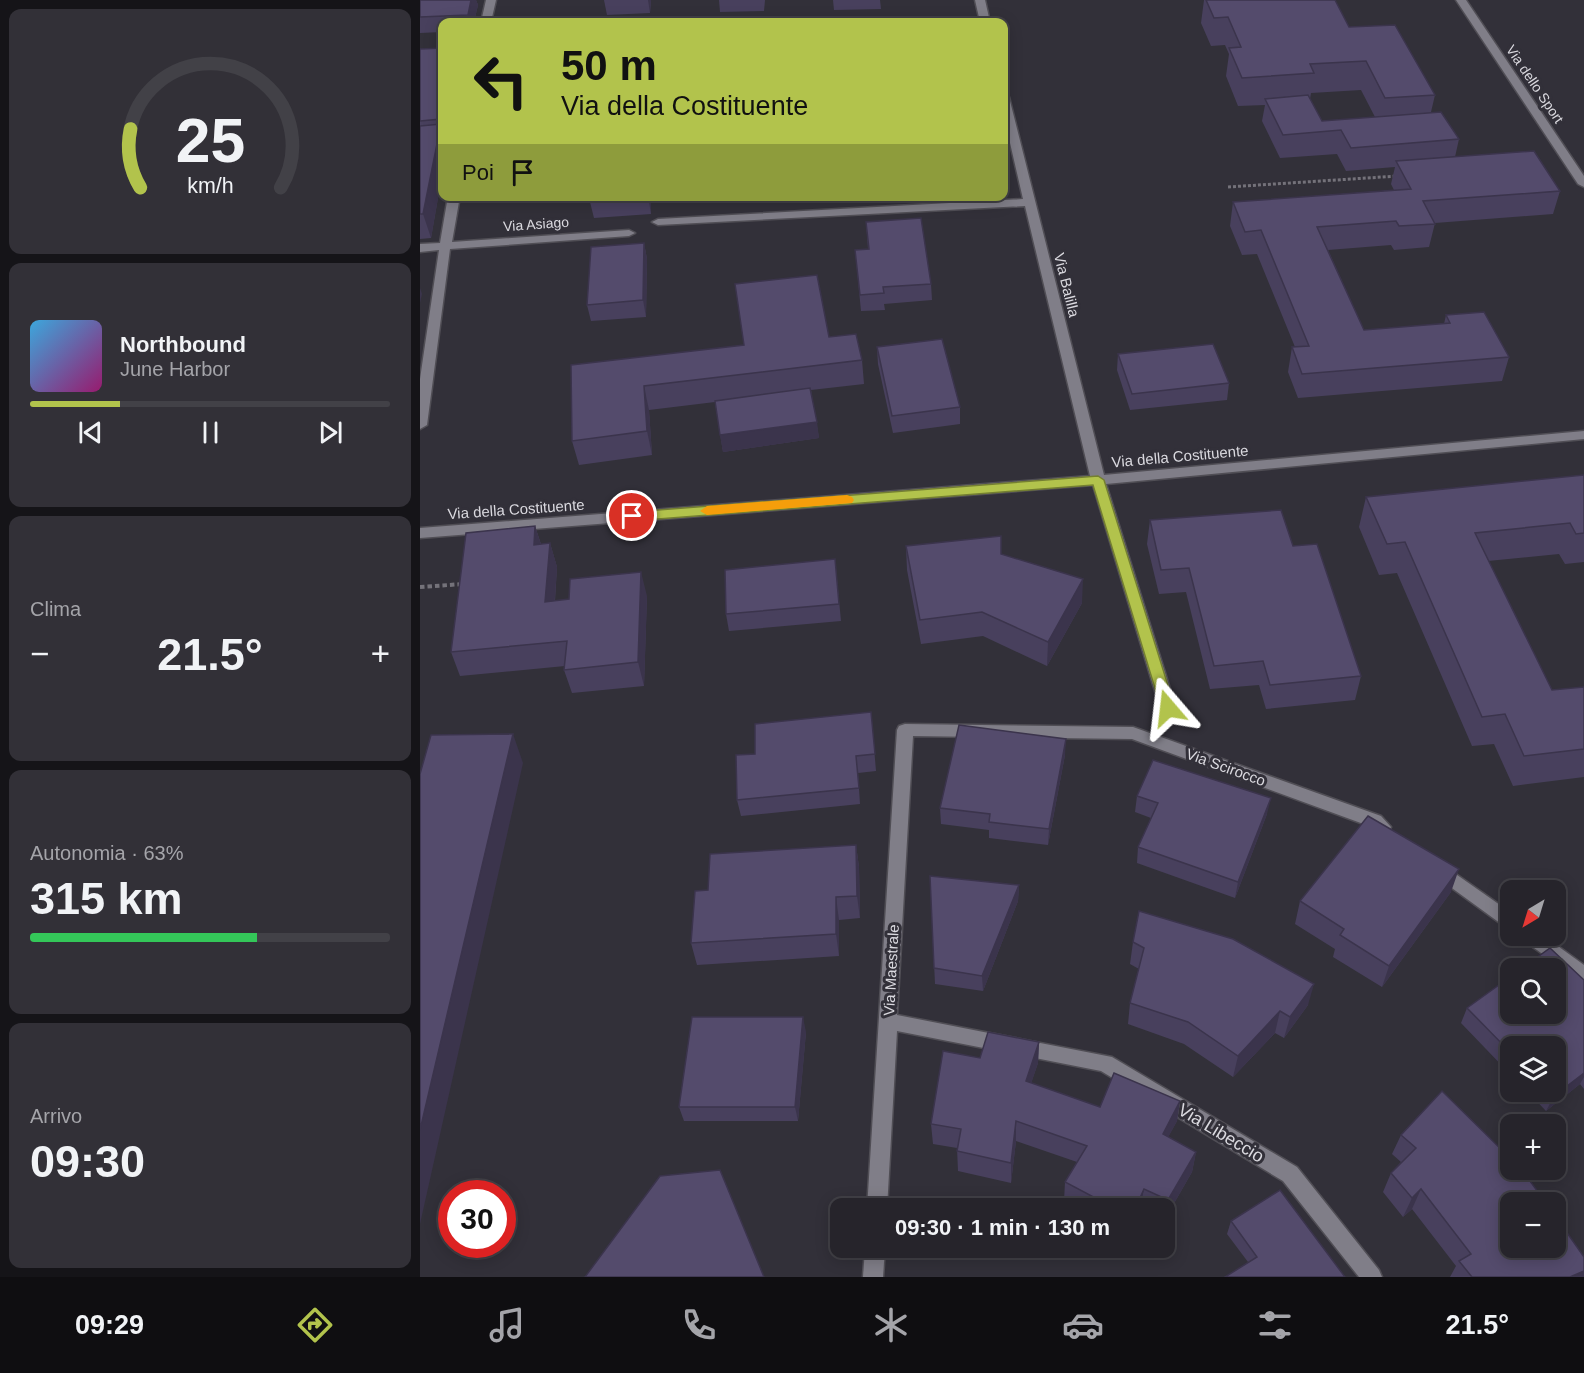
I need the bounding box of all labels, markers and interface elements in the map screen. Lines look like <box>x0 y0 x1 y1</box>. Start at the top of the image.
icon: left <box>462 42 540 120</box>
text: 50 m <box>561 42 657 89</box>
street label: Via dello Sport <box>1503 42 1567 126</box>
text: Via della Costituente <box>561 91 808 121</box>
text: 25 <box>175 106 245 175</box>
icon: arrive <box>506 156 539 189</box>
text: Poi <box>462 160 494 185</box>
text: km/h <box>187 175 233 199</box>
street label: Via Asiago <box>503 214 570 234</box>
street label: Via Balilla <box>1051 251 1083 320</box>
text: Northbound <box>120 332 246 357</box>
text: June Harbor <box>120 358 230 380</box>
icon: previous <box>74 416 107 449</box>
icon: pause <box>194 416 227 449</box>
icon: next <box>314 416 347 449</box>
street label: Via della Costituente <box>1111 442 1249 470</box>
pin <box>606 490 657 541</box>
street label: Via della Costituente <box>447 496 585 522</box>
icon: arrive <box>615 499 648 532</box>
text: Clima <box>30 598 81 620</box>
text: 21.5° <box>157 629 263 680</box>
text: − <box>30 635 49 672</box>
text: + <box>371 635 390 672</box>
position arrow <box>1136 676 1200 740</box>
street label: Via Scirocco <box>1184 745 1268 789</box>
text: Autonomia · 63% <box>30 842 183 864</box>
text: 315 km <box>30 873 183 924</box>
north arrow <box>1500 880 1566 946</box>
map controls <box>1500 880 1566 1258</box>
street label: Via Maestrale <box>880 924 902 1016</box>
button: search <box>1500 958 1566 1024</box>
button: layers <box>1500 1036 1566 1102</box>
street label: Via Libeccio <box>1174 1100 1268 1166</box>
text: Arrivo <box>30 1105 82 1127</box>
button: + <box>1500 1114 1566 1180</box>
text: 09:30 <box>30 1136 145 1187</box>
speed limit sign: 30 <box>438 1180 516 1258</box>
button: − <box>1500 1192 1566 1258</box>
text: 09:30 · 1 min · 130 m <box>895 1215 1110 1240</box>
icon: directions <box>294 1304 336 1346</box>
icon: music <box>486 1304 528 1346</box>
icon: phone <box>678 1304 720 1346</box>
icon: climate <box>870 1304 912 1346</box>
icon: car <box>1062 1304 1104 1346</box>
icon: filters <box>1254 1304 1296 1346</box>
text: 09:29 <box>75 1310 144 1340</box>
text: 21.5° <box>1446 1310 1509 1340</box>

